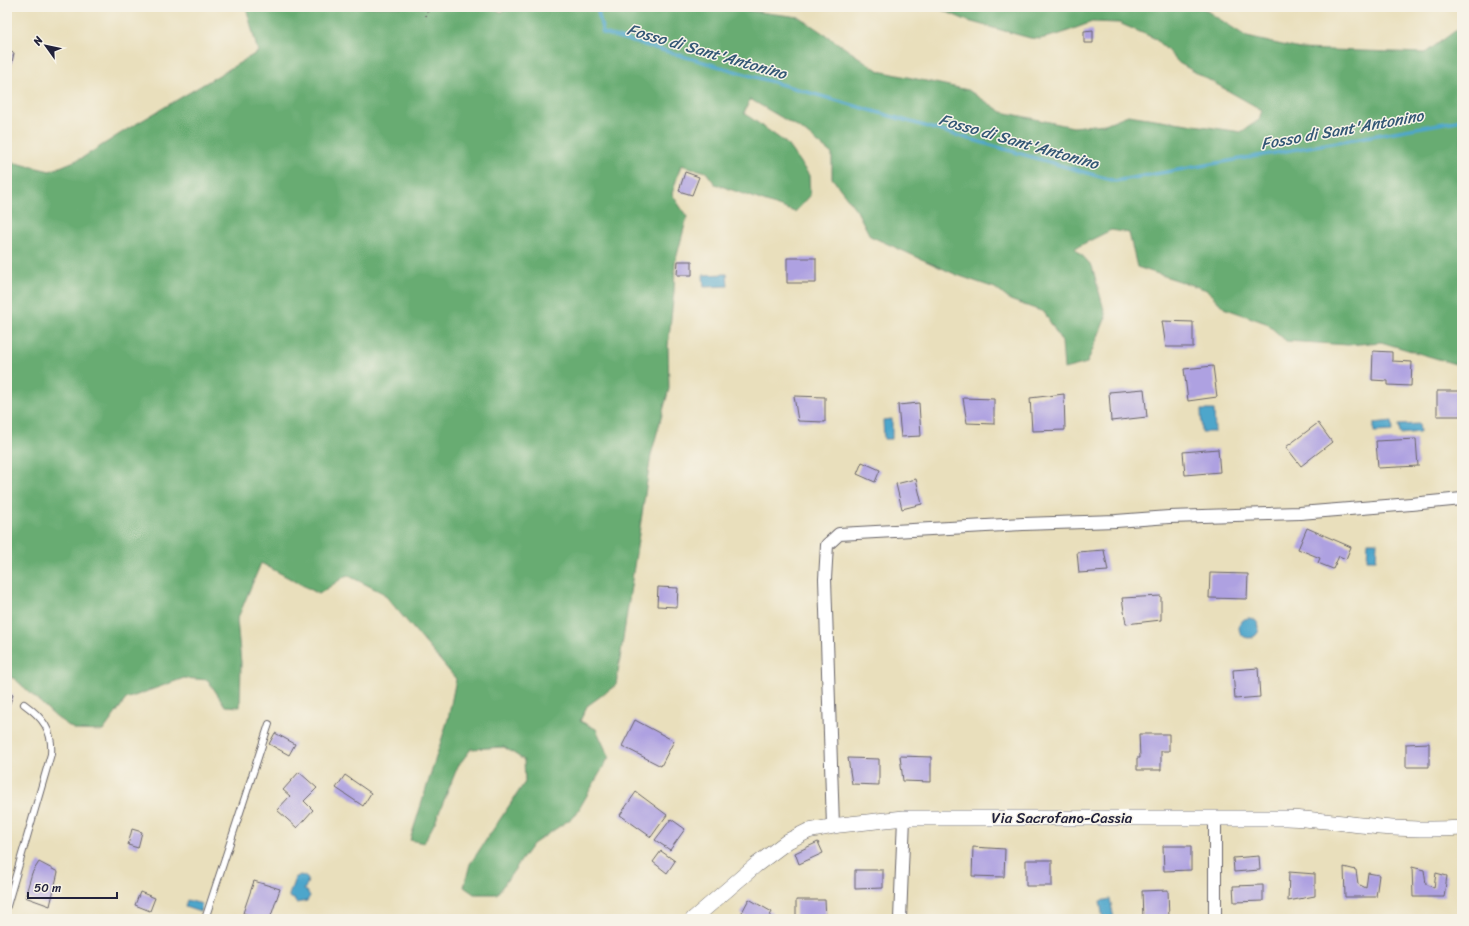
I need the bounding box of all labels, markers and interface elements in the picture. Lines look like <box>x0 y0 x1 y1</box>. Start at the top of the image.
water label: Fosso di Sant'Antonino <box>624 15 791 88</box>
north arrow <box>26 26 66 66</box>
text: N <box>27 32 48 50</box>
water label: Fosso di Sant'Antonino <box>1259 101 1427 158</box>
water label: Fosso di Sant'Antonino <box>936 105 1103 178</box>
street label: Via Sacrofano-Cassia <box>992 805 1133 831</box>
scale bar <box>28 874 117 900</box>
text: 50 m <box>34 877 61 899</box>

